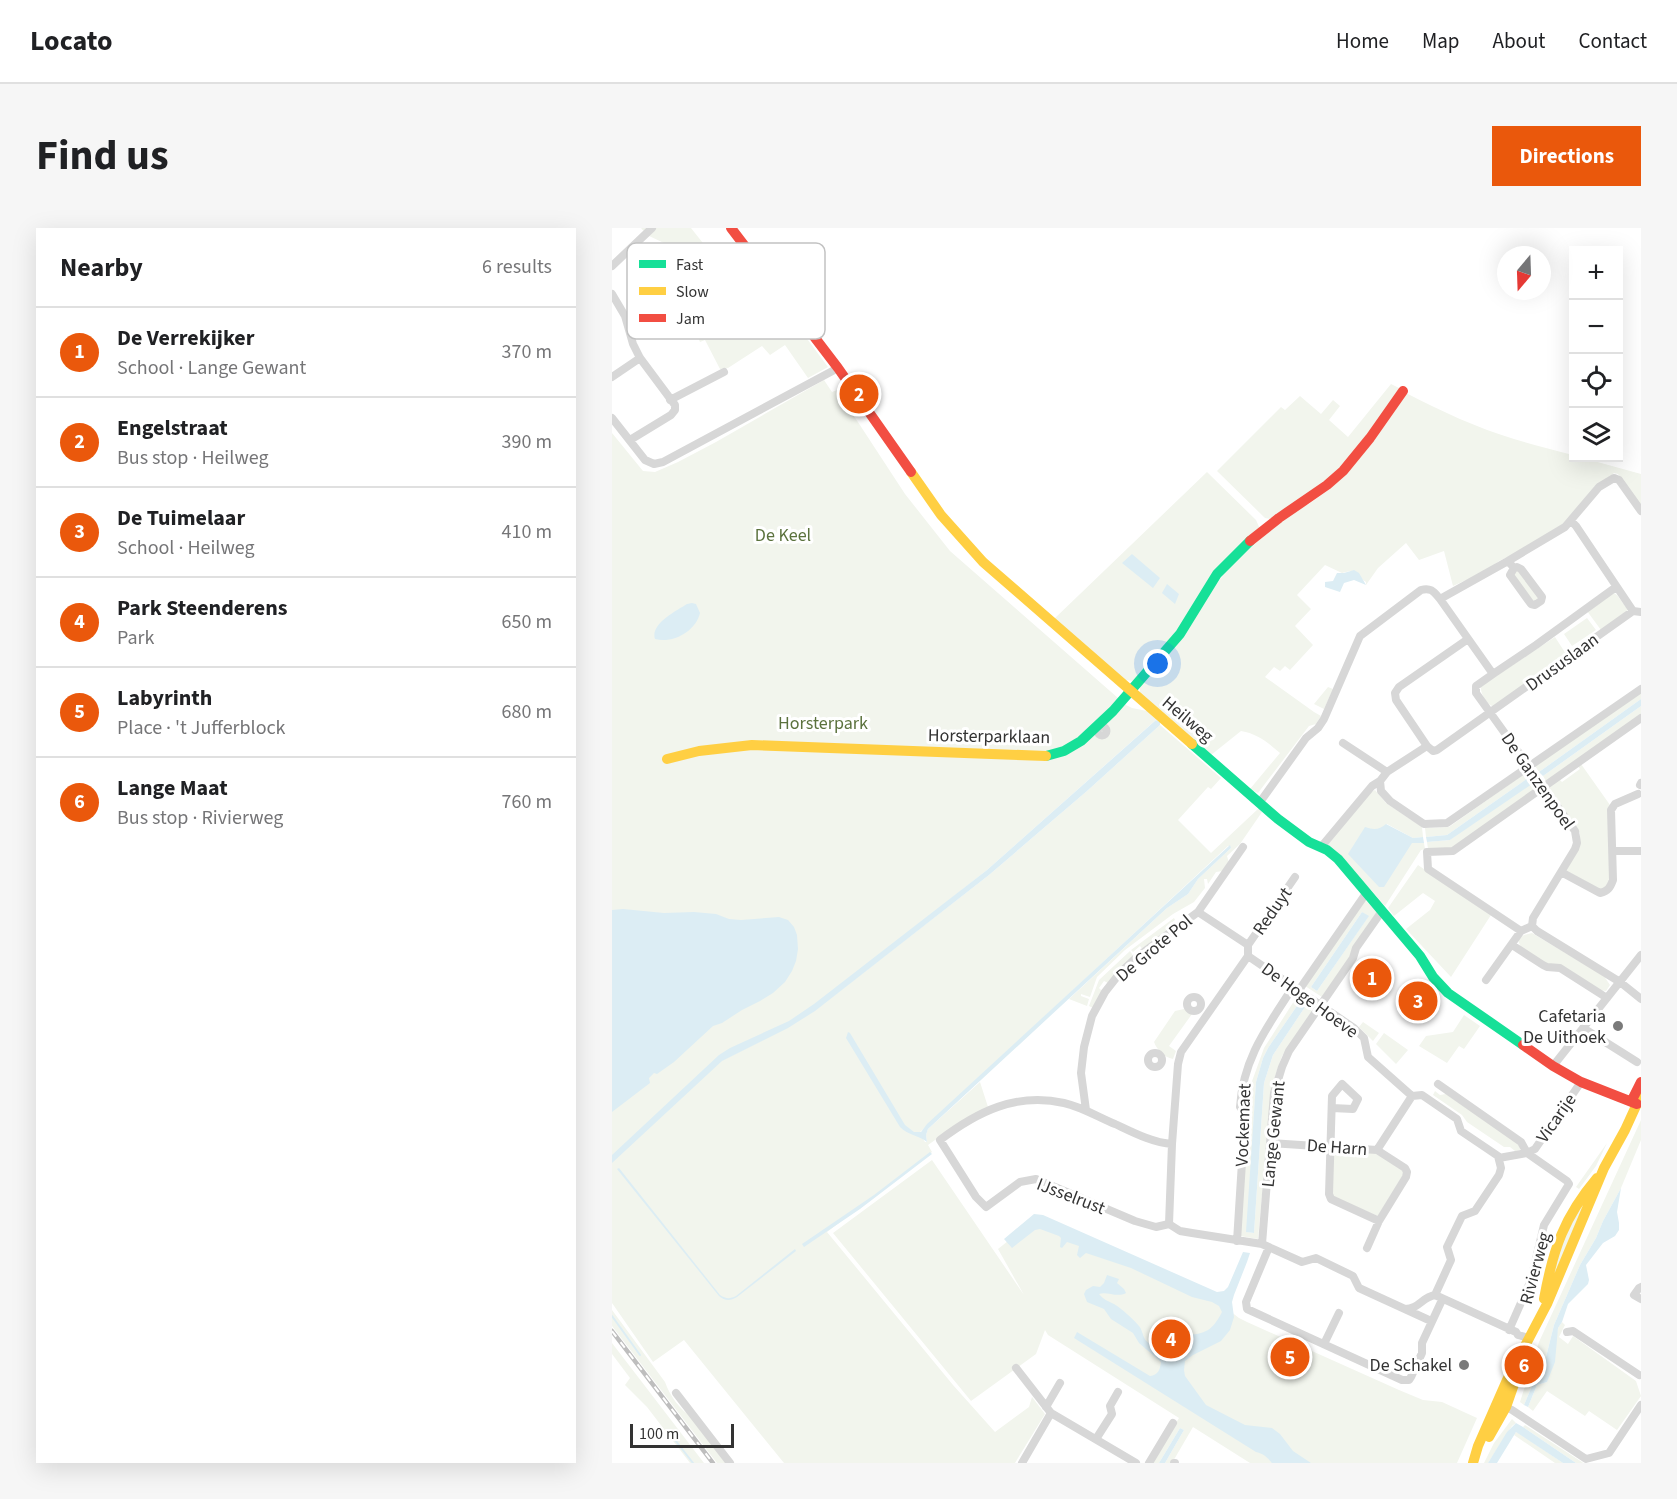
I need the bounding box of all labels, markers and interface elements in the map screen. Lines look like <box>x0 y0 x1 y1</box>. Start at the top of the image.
text: Locato <box>30 21 112 61</box>
text: Home <box>1336 26 1389 56</box>
text: Map <box>1422 26 1460 56</box>
text: About <box>1493 26 1545 56</box>
text: Contact <box>1578 26 1647 56</box>
text: Find us <box>36 126 169 186</box>
button: Directions <box>1492 126 1641 186</box>
legend <box>627 243 825 339</box>
north arrow <box>1497 246 1551 300</box>
map controls <box>1569 246 1623 462</box>
button: + <box>1569 246 1623 300</box>
text: Nearby <box>60 249 143 286</box>
text: 6 results <box>482 253 552 281</box>
text: Fast <box>676 254 704 276</box>
text: Slow <box>676 281 709 303</box>
button: − <box>1569 300 1623 354</box>
text: Jam <box>676 308 705 330</box>
text: De Verrekijker <box>117 322 255 354</box>
text: 1 <box>74 338 85 366</box>
text: 370 m <box>502 338 552 366</box>
text: School · Lange Gewant <box>117 354 306 382</box>
button: locate <box>1569 354 1623 408</box>
pin: 2 <box>840 372 878 416</box>
button: layers <box>1569 408 1623 462</box>
text: Engelstraat <box>117 412 228 444</box>
text: 2 <box>74 428 85 456</box>
text: 390 m <box>502 428 552 456</box>
text: Bus stop · Heilweg <box>117 444 269 472</box>
text: De Tuimelaar <box>117 502 245 534</box>
text: 3 <box>74 518 85 546</box>
text: 410 m <box>502 518 552 546</box>
park label: De Keel <box>755 523 811 548</box>
text: School · Heilweg <box>117 534 255 562</box>
text: Park Steenderens <box>117 592 287 624</box>
text: 4 <box>74 608 85 636</box>
text: 650 m <box>502 608 552 636</box>
text: Park <box>117 624 154 652</box>
street label: Drususlaan <box>1521 627 1604 697</box>
your location <box>1143 649 1172 678</box>
text: Labyrinth <box>117 682 212 714</box>
street label: Heilweg <box>1157 690 1219 748</box>
text: 5 <box>74 698 85 726</box>
text: 680 m <box>502 698 552 726</box>
park label: Horsterpark <box>778 711 868 736</box>
text: Place · 't Jufferblock <box>117 714 286 742</box>
street label: Horsterparklaan <box>928 723 1050 750</box>
street label: De Ganzenpoel <box>1495 728 1580 835</box>
text: Lange Maat <box>117 772 228 804</box>
text: 6 <box>74 788 85 816</box>
text: 760 m <box>502 788 552 816</box>
text: Bus stop · Rivierweg <box>117 804 283 832</box>
street label: Reduyt <box>1247 882 1298 940</box>
street label: De Grote Pol <box>1111 909 1198 988</box>
pin: 1 <box>1352 956 1392 1000</box>
street label: De Hoge Hoeve <box>1256 957 1363 1044</box>
pin: 3 <box>1398 978 1438 1024</box>
place label: Cafetaria De Uithoek <box>1523 1004 1606 1050</box>
marker: Cafetaria De Uithoek <box>1611 1019 1625 1033</box>
street label: Lange Gewant <box>1255 1080 1292 1189</box>
street label: Vockemaet <box>1230 1083 1257 1167</box>
street label: Vicarije <box>1530 1089 1582 1148</box>
street label: De Harn <box>1306 1133 1368 1162</box>
street label: IJsselrust <box>1033 1172 1109 1221</box>
street label: Rivierweg <box>1514 1229 1557 1307</box>
pin: 4 <box>1152 1316 1190 1362</box>
pin: 5 <box>1270 1334 1310 1380</box>
pin: 6 <box>1504 1342 1544 1388</box>
place label: De Schakel <box>1370 1353 1452 1378</box>
marker: De Schakel <box>1457 1358 1471 1372</box>
scale bar <box>630 1421 734 1448</box>
text: 100 m <box>639 1423 679 1445</box>

